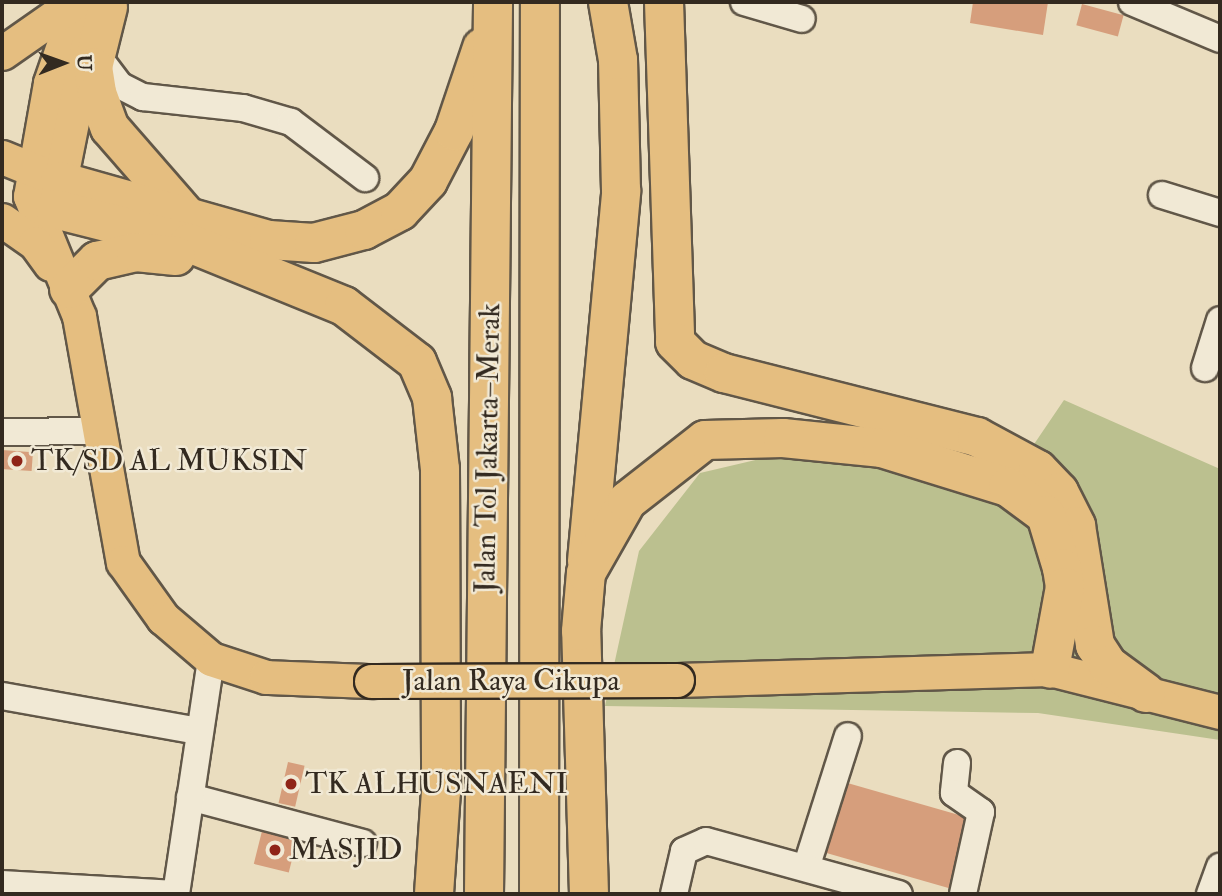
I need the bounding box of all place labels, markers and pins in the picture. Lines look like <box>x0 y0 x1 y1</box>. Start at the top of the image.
place label: TK/SD AL MUKSIN <box>31 443 307 479</box>
marker: TK/SD AL MUKSIN <box>9 453 25 469</box>
place label: TK ALHUSNAENI <box>305 766 568 802</box>
marker: TK ALHUSNAENI <box>283 776 299 792</box>
place label: MASJID <box>289 832 403 868</box>
marker: MASJID <box>267 842 283 858</box>

